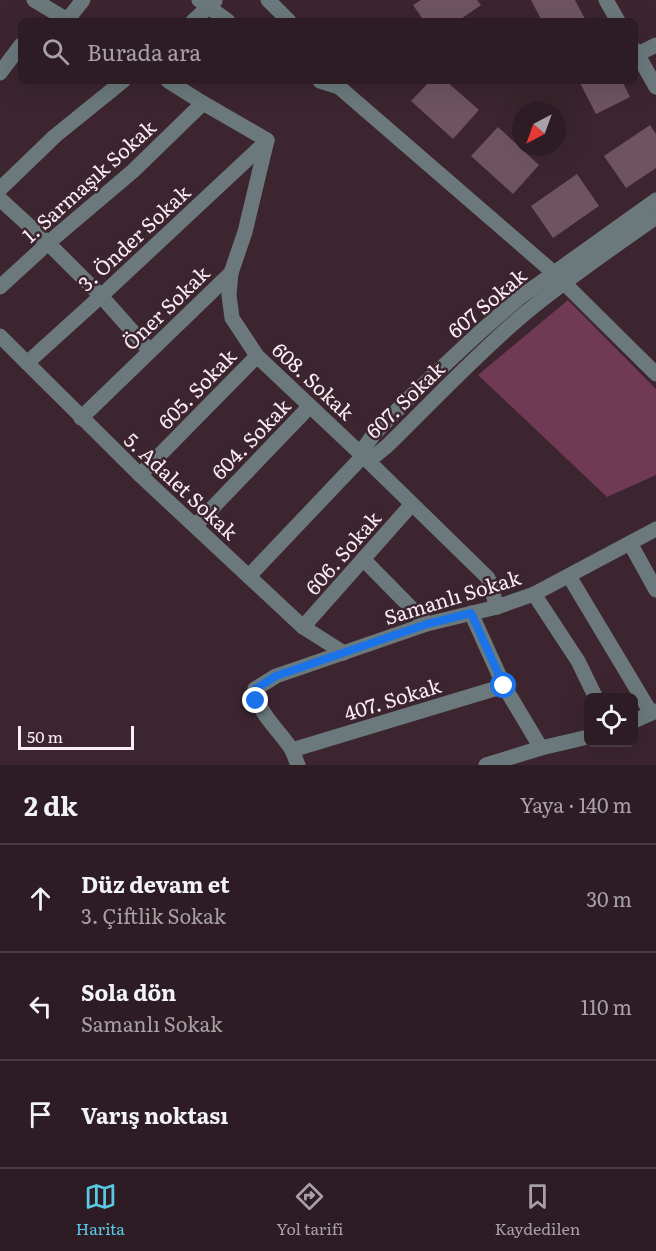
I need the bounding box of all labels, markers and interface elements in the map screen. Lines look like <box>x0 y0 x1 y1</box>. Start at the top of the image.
search box <box>18 18 638 84</box>
icon: search <box>39 35 72 68</box>
text: Burada ara <box>87 35 201 68</box>
north arrow <box>512 102 566 156</box>
street label: 1. Sarmaşık Sokak <box>14 111 162 248</box>
street label: 3. Önder Sokak <box>70 176 196 297</box>
street label: Öner Sokak <box>115 257 216 356</box>
street label: 607 Sokak <box>440 259 533 344</box>
street label: 608. Sokak <box>266 334 362 426</box>
street label: 605. Sokak <box>150 340 243 435</box>
street label: 607. Sokak <box>358 353 451 444</box>
street label: 604. Sokak <box>204 390 297 485</box>
street label: 5. Adalet Sokak <box>119 424 246 546</box>
street label: 606. Sokak <box>297 503 387 600</box>
street label: Samanlı Sokak <box>380 561 525 631</box>
street label: 407. Sokak <box>340 669 445 727</box>
route start <box>490 672 516 698</box>
route end <box>242 687 268 713</box>
map controls <box>584 693 638 747</box>
button: locate <box>584 693 638 747</box>
scale bar <box>18 723 134 750</box>
text: 50 m <box>27 724 63 748</box>
text: 2 dk <box>24 785 78 824</box>
text: Yaya · 140 m <box>520 789 632 819</box>
text: Düz devam et <box>81 867 230 900</box>
icon: ahead <box>24 882 57 915</box>
text: 30 m <box>586 883 632 913</box>
text: 3. Çiftlik Sokak <box>81 900 226 930</box>
text: Sola dön <box>81 975 176 1008</box>
icon: left <box>24 990 57 1023</box>
text: 110 m <box>581 991 632 1021</box>
text: Samanlı Sokak <box>81 1008 222 1038</box>
icon: arrive <box>24 1098 57 1131</box>
text: Varış noktası <box>81 1098 228 1131</box>
tab: Harita <box>76 1180 125 1240</box>
tab: Yol tarifi <box>276 1180 343 1240</box>
tab: Kaydedilen <box>495 1180 580 1240</box>

